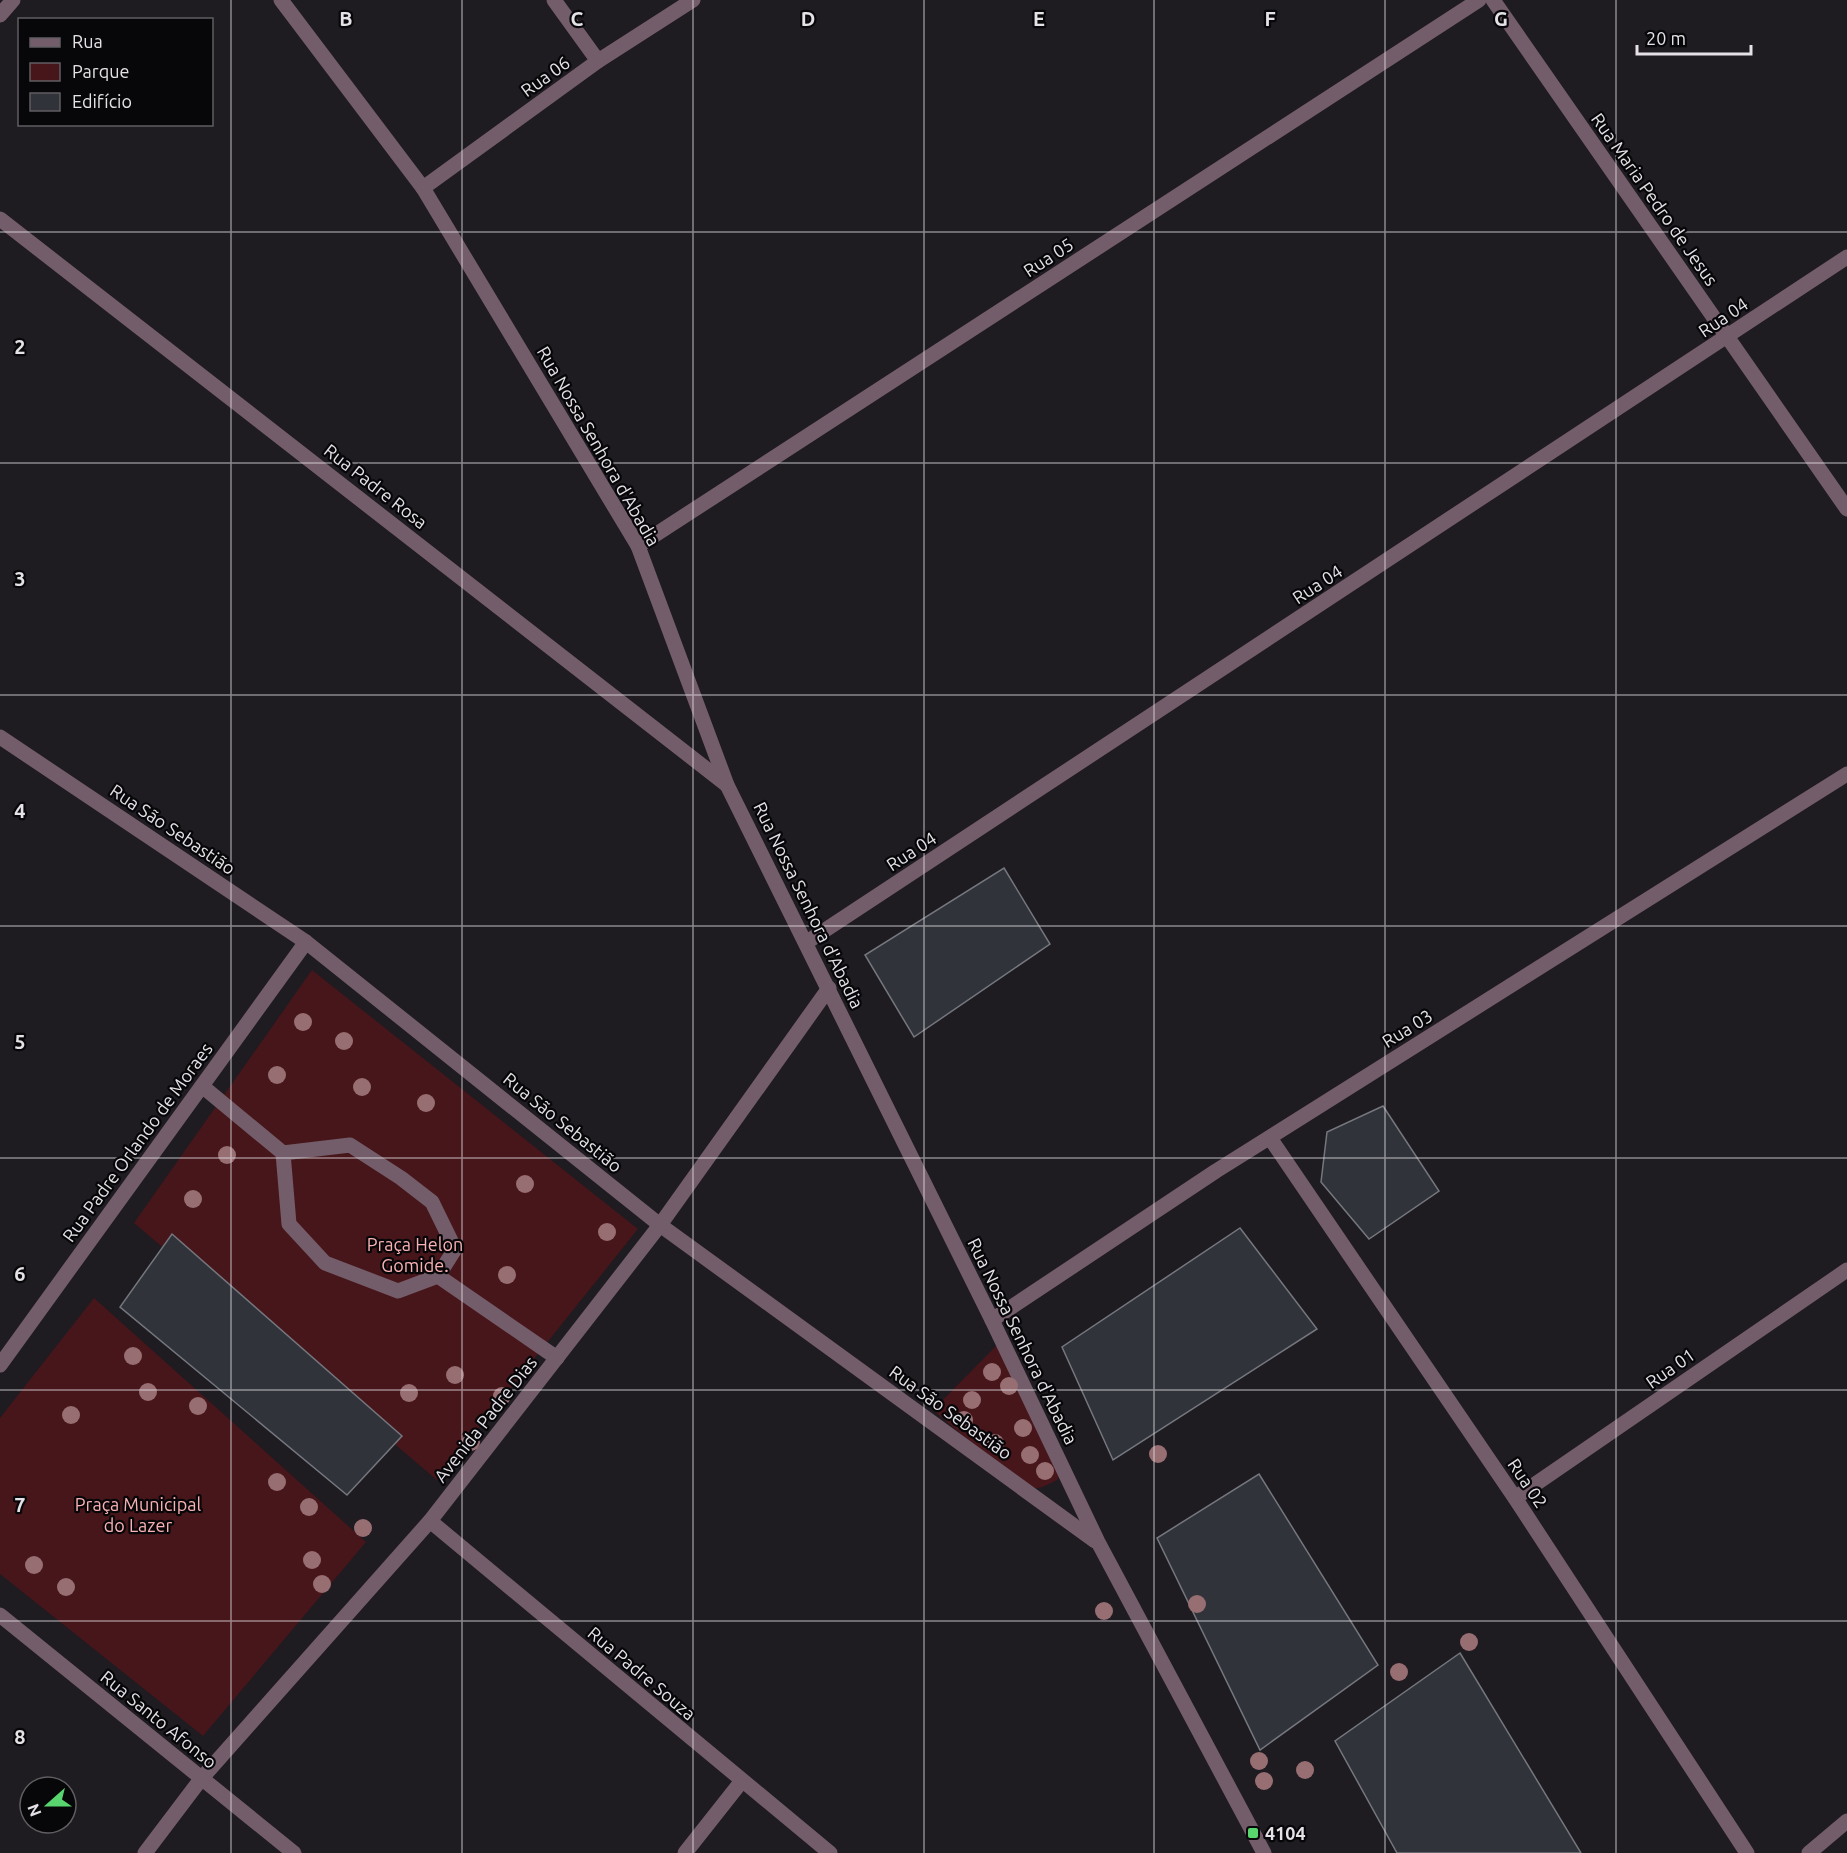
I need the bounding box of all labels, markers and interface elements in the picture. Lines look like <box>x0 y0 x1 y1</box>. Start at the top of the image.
text: B <box>339 7 353 30</box>
text: C <box>571 7 584 30</box>
text: D <box>801 7 815 30</box>
text: E <box>1033 7 1045 30</box>
text: F <box>1264 7 1276 30</box>
text: G <box>1494 7 1508 30</box>
legend <box>18 18 213 126</box>
scale bar <box>1637 18 1751 56</box>
text: 20 m <box>1646 28 1686 48</box>
text: Rua <box>72 31 103 51</box>
street label: Rua 06 <box>517 52 573 100</box>
text: Parque <box>72 61 129 81</box>
text: Edifício <box>72 91 132 111</box>
street label: Rua Maria Pedro de Jesus <box>1588 109 1722 289</box>
street label: Rua 05 <box>1019 234 1077 280</box>
street label: Rua 04 <box>1695 293 1751 341</box>
text: 2 <box>14 335 26 358</box>
street label: Rua Nossa Senhora d'Abadia <box>534 343 664 549</box>
street label: Rua Padre Rosa <box>321 440 431 532</box>
street label: Rua 04 <box>1288 561 1346 607</box>
text: 3 <box>14 567 26 590</box>
street label: Rua São Sebastião <box>107 780 239 878</box>
text: 4 <box>14 799 26 822</box>
street label: Rua Nossa Senhora d'Abadia <box>750 799 868 1011</box>
street label: Rua 04 <box>882 828 940 874</box>
street label: Rua 03 <box>1378 1005 1436 1051</box>
text: 5 <box>14 1030 26 1053</box>
street label: Rua Padre Orlando de Moraes <box>58 1039 216 1245</box>
street label: Rua São Sebastião <box>500 1068 626 1176</box>
park label: Praça Helon Gomide. <box>367 1234 463 1275</box>
street label: Rua Nossa Senhora d'Abadia <box>964 1235 1082 1447</box>
text: 6 <box>14 1262 26 1285</box>
street label: Rua 01 <box>1642 1344 1698 1392</box>
street label: Avenida Padre Dias <box>430 1352 540 1486</box>
street label: Rua São Sebastião <box>886 1361 1016 1463</box>
street label: Rua 02 <box>1504 1455 1552 1511</box>
text: 7 <box>14 1493 26 1516</box>
park label: Praça Municipal do Lazer <box>75 1494 201 1535</box>
street label: Rua Padre Souza <box>584 1622 700 1724</box>
street label: Rua Santo Afonso <box>97 1666 221 1772</box>
text: 8 <box>14 1725 26 1748</box>
north arrow <box>18 1775 78 1835</box>
text: N <box>23 1802 45 1819</box>
place label: 4104 <box>1265 1823 1306 1843</box>
marker: 4104 <box>1246 1826 1260 1840</box>

